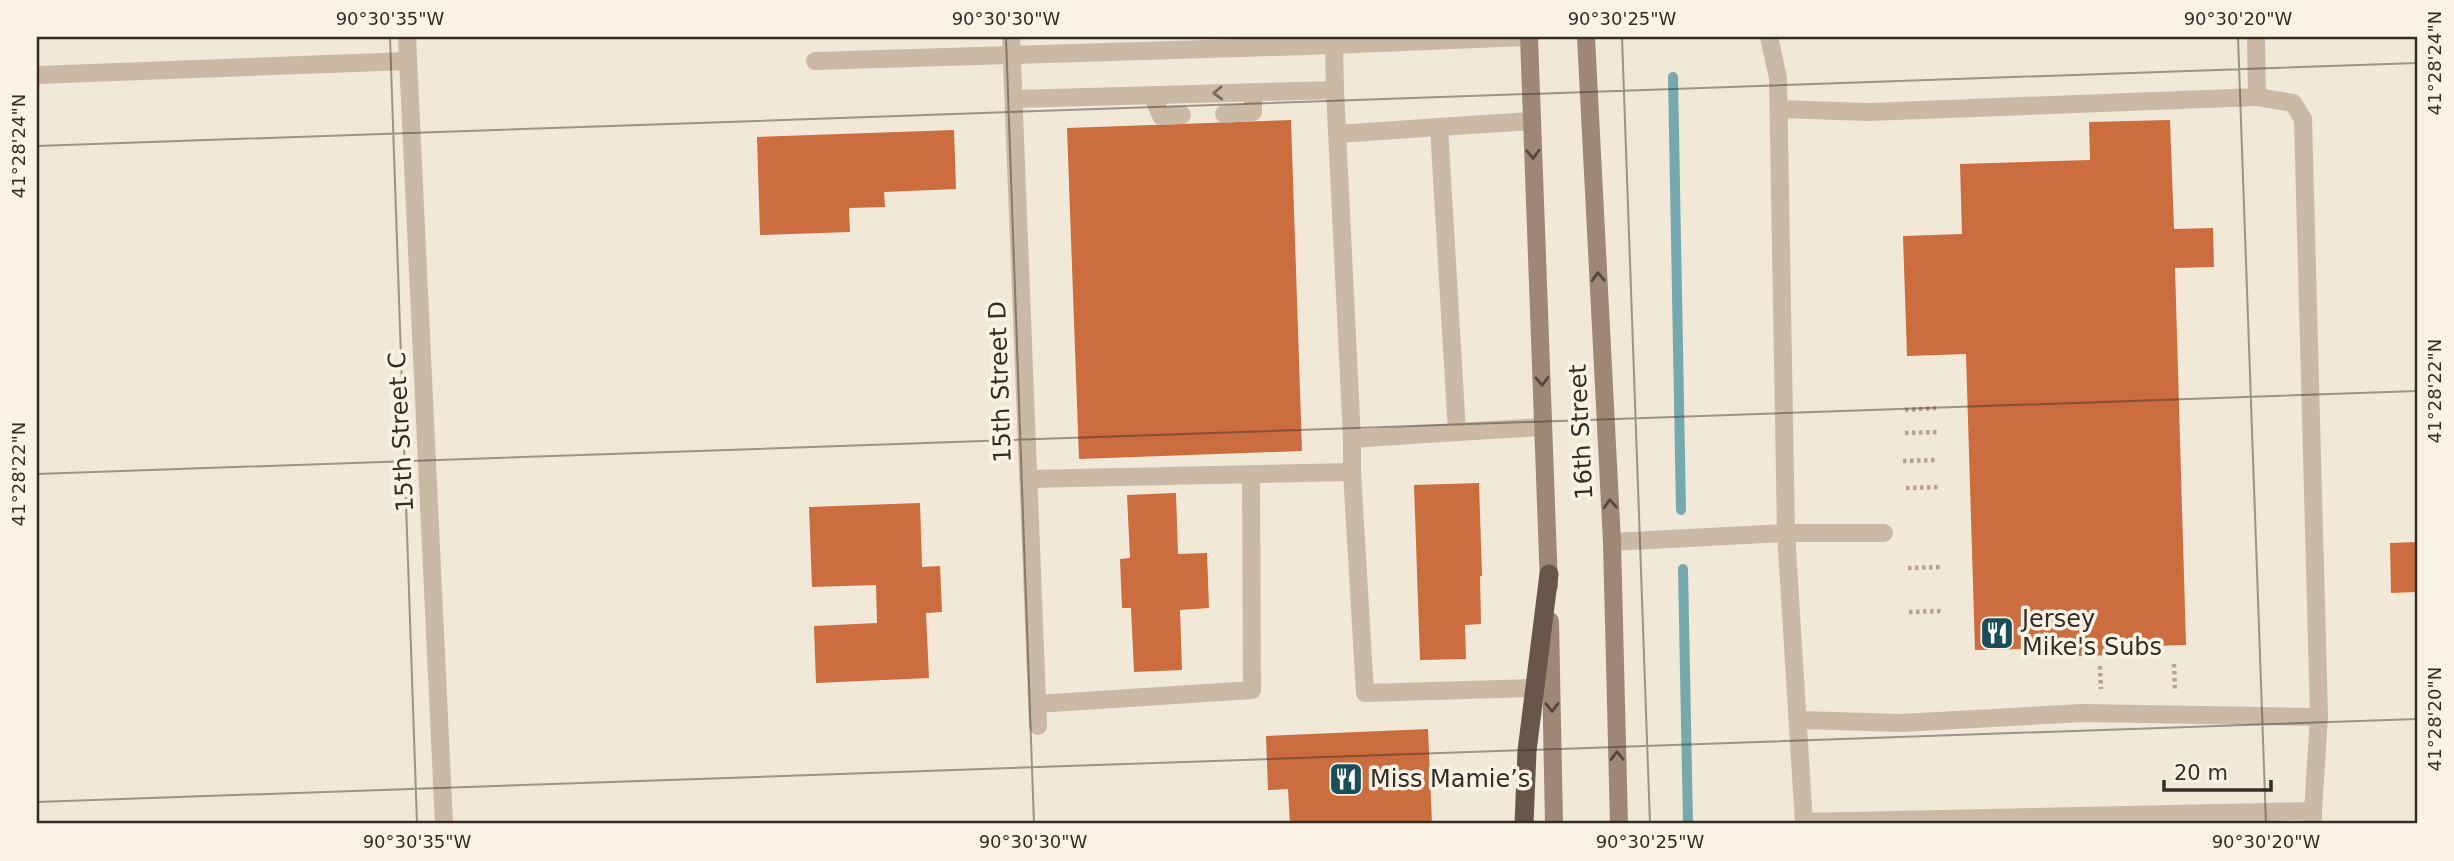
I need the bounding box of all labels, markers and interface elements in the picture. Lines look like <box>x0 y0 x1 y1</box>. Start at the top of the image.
text: 90°30'35"W <box>336 8 445 29</box>
text: 90°30'30"W <box>952 8 1061 29</box>
text: 90°30'25"W <box>1568 8 1677 29</box>
text: 90°30'20"W <box>2184 8 2293 29</box>
text: 41°28'24"N <box>2424 11 2445 115</box>
one-way arrow <box>1212 85 1223 100</box>
text: 41°28'24"N <box>8 94 29 198</box>
one-way arrow <box>1526 149 1541 160</box>
one-way arrow <box>1591 271 1606 282</box>
street label: 15th Street D <box>983 301 1017 463</box>
text: 41°28'22"N <box>2424 339 2445 443</box>
street label: 15th Street C <box>383 351 419 513</box>
street label: 16th Street <box>1563 364 1599 500</box>
one-way arrow <box>1534 376 1549 387</box>
text: 41°28'22"N <box>8 422 29 526</box>
one-way arrow <box>1602 498 1617 509</box>
place label: Jersey Mike's Subs <box>2020 605 2162 661</box>
restaurant icon: Jersey Mike's Subs <box>1978 614 2016 652</box>
text: 41°28'20"N <box>2424 667 2445 771</box>
one-way arrow <box>1544 701 1559 712</box>
scale bar <box>2164 749 2270 793</box>
one-way arrow <box>1610 750 1625 761</box>
restaurant icon: Miss Mamie’s <box>1327 760 1365 798</box>
text: 20 m <box>2174 761 2228 785</box>
place label: Miss Mamie’s <box>1370 765 1530 793</box>
text: 90°30'35"W <box>363 831 472 852</box>
text: 90°30'30"W <box>979 831 1088 852</box>
text: 90°30'25"W <box>1596 831 1705 852</box>
text: 90°30'20"W <box>2212 831 2321 852</box>

